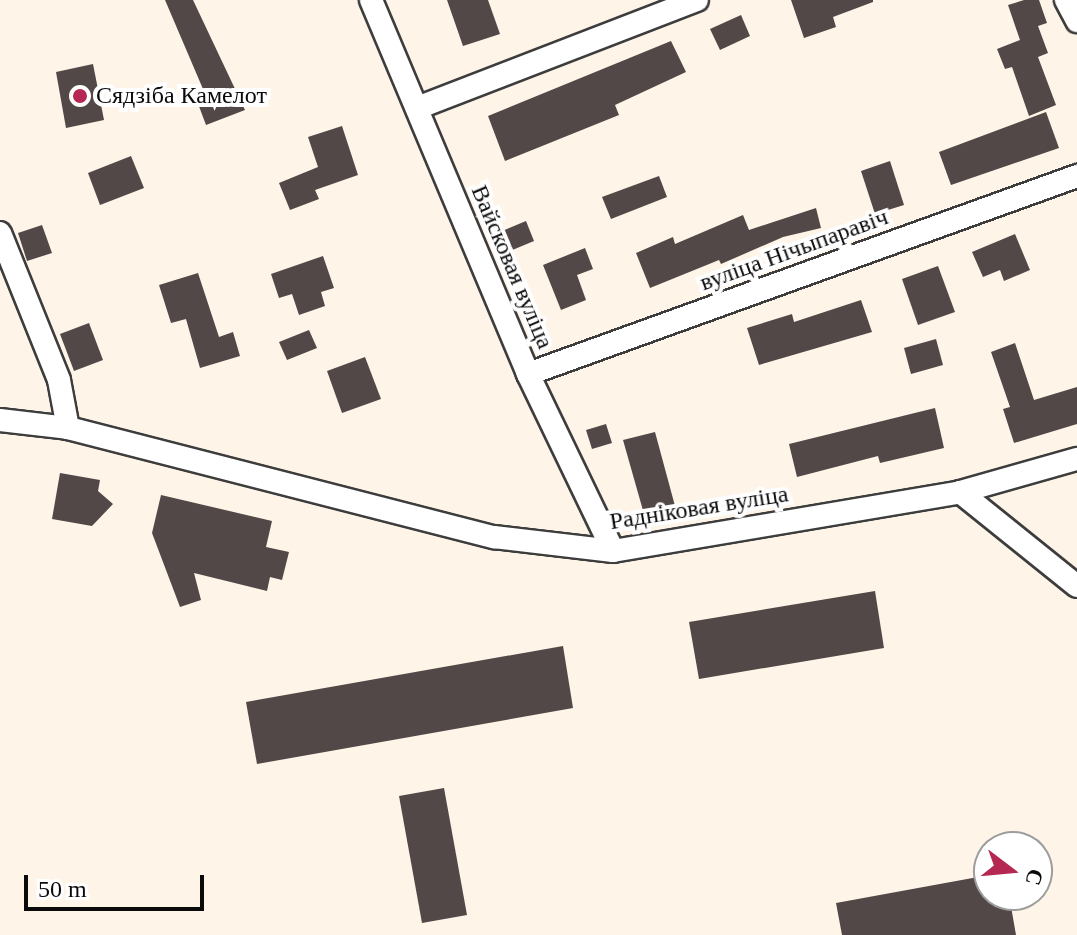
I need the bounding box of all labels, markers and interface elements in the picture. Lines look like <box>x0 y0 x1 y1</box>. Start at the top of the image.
place label: Сядзіба Камелот <box>96 82 267 110</box>
marker: Сядзіба Камелот <box>71 87 89 105</box>
street label: Вайсковая вуліца <box>465 181 559 353</box>
street label: вуліца Нічыпаравіч <box>696 203 892 297</box>
street label: Радніковая вуліца <box>608 480 790 536</box>
north arrow <box>973 831 1053 911</box>
scale bar <box>28 859 208 909</box>
text: С <box>1020 866 1049 888</box>
text: 50 m <box>38 876 87 902</box>

